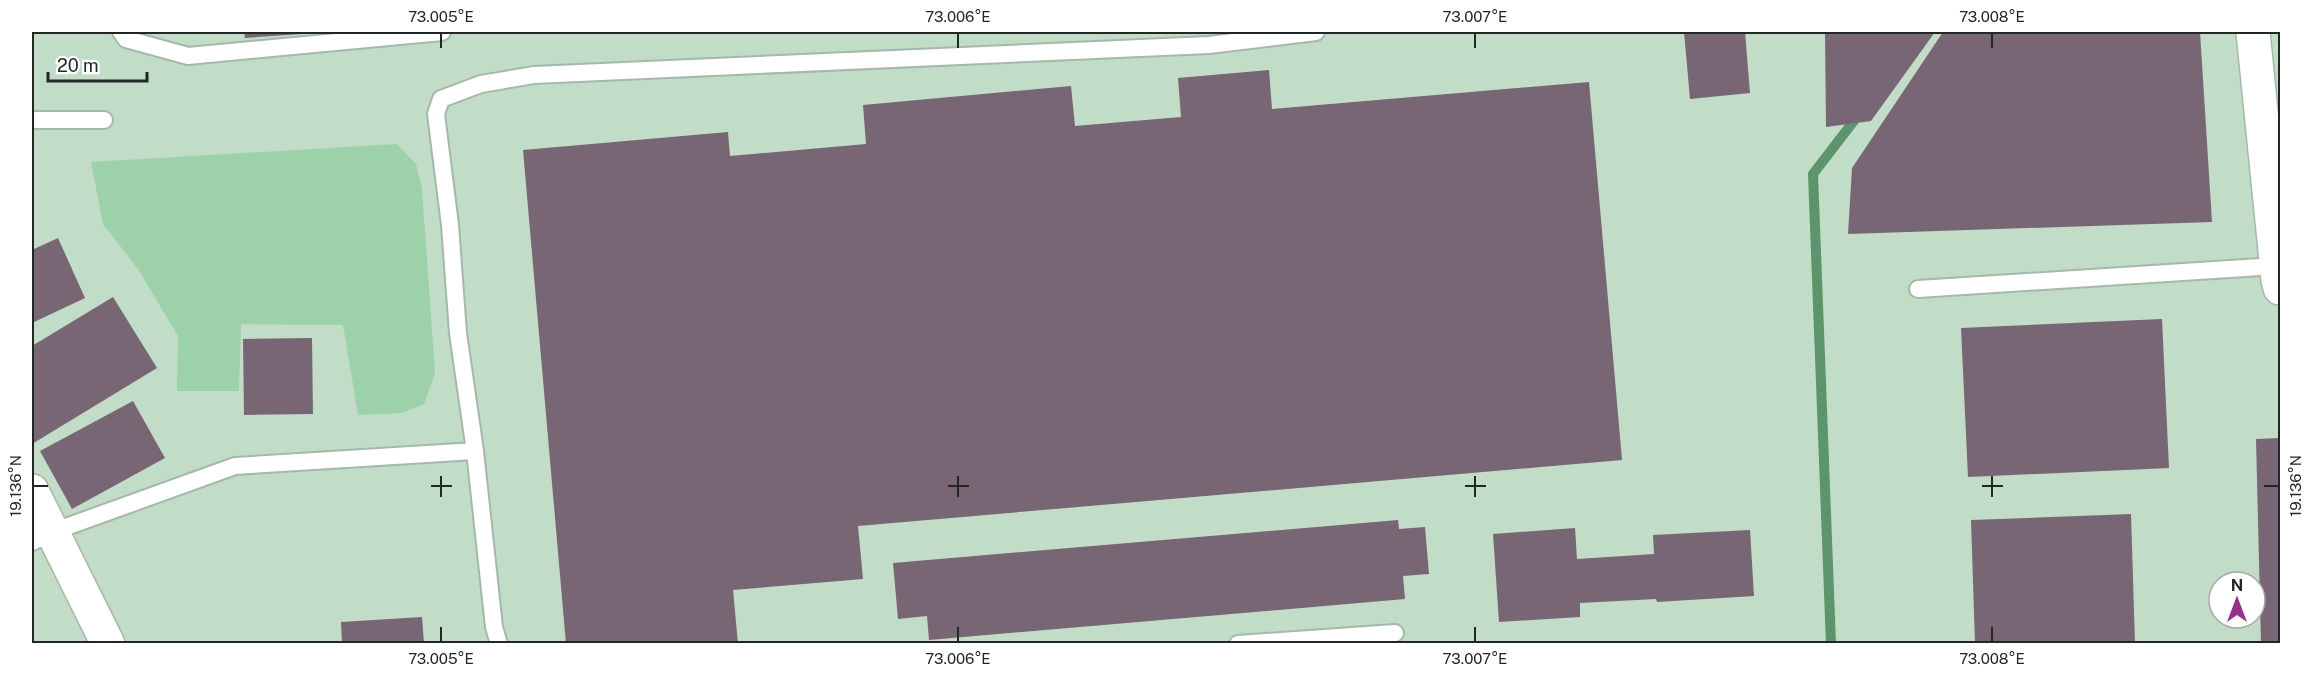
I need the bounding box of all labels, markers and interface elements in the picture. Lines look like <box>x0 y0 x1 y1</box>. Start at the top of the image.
text: 73.005°E <box>408 8 474 25</box>
text: 73.006°E <box>925 8 991 25</box>
text: 73.007°E <box>1443 8 1507 25</box>
text: 73.008°E <box>1959 8 2025 25</box>
scale bar <box>48 45 147 83</box>
text: 20 m <box>57 55 99 76</box>
text: 19.136°N <box>7 455 24 517</box>
text: 19.136°N <box>2287 455 2304 517</box>
north arrow <box>2207 570 2267 630</box>
text: N <box>2231 576 2243 595</box>
text: 73.005°E <box>408 650 474 667</box>
text: 73.006°E <box>925 650 991 667</box>
text: 73.007°E <box>1443 650 1507 667</box>
text: 73.008°E <box>1959 650 2025 667</box>

